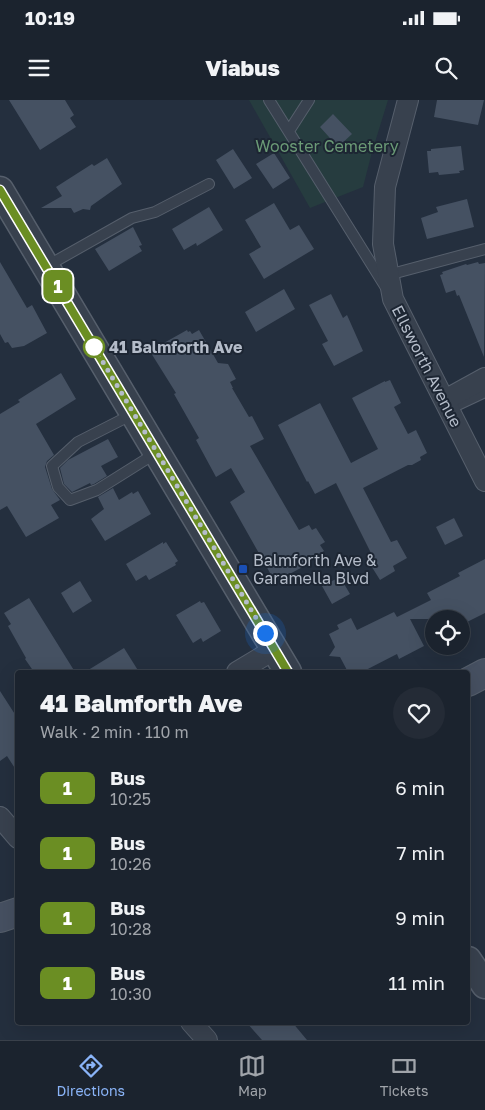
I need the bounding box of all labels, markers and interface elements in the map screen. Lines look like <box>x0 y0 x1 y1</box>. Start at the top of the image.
text: 10:19 <box>25 6 75 29</box>
icon: menu <box>25 54 53 82</box>
text: Viabus <box>205 54 280 81</box>
icon: search <box>432 54 460 82</box>
park label: Wooster Cemetery <box>255 136 399 156</box>
line badge: 1 <box>42 270 74 302</box>
text: 1 <box>53 275 63 297</box>
street label: Ellsworth Avenue <box>388 302 466 430</box>
marker: 41 Balmforth Ave <box>83 336 105 358</box>
place label: 41 Balmforth Ave <box>109 337 242 357</box>
place label: Balmforth Ave & Garamella Blvd <box>253 550 377 588</box>
marker: Balmforth Ave & Garamella Blvd <box>237 563 249 575</box>
map controls <box>425 610 470 655</box>
button: locate <box>425 610 470 655</box>
your location <box>253 621 278 646</box>
button: heart <box>393 687 445 739</box>
text: 41 Balmforth Ave <box>40 688 243 717</box>
text: Walk · 2 min · 110 m <box>40 722 189 742</box>
text: Bus <box>110 766 145 789</box>
text: 6 min <box>395 776 445 799</box>
text: 1 <box>63 777 72 799</box>
text: 10:25 <box>110 789 151 809</box>
text: Bus <box>110 831 145 854</box>
text: 7 min <box>397 841 445 864</box>
text: 1 <box>63 842 72 864</box>
text: 10:26 <box>110 854 151 874</box>
text: Bus <box>110 896 145 919</box>
text: 9 min <box>395 906 445 929</box>
text: 1 <box>63 907 72 929</box>
text: 10:28 <box>110 919 152 939</box>
text: Bus <box>110 961 145 984</box>
text: 11 min <box>388 971 445 994</box>
text: 1 <box>63 972 72 994</box>
text: 10:30 <box>110 984 152 1004</box>
tab: Directions <box>57 1052 125 1099</box>
tab: Map <box>238 1052 267 1099</box>
tab: Tickets <box>380 1052 428 1099</box>

